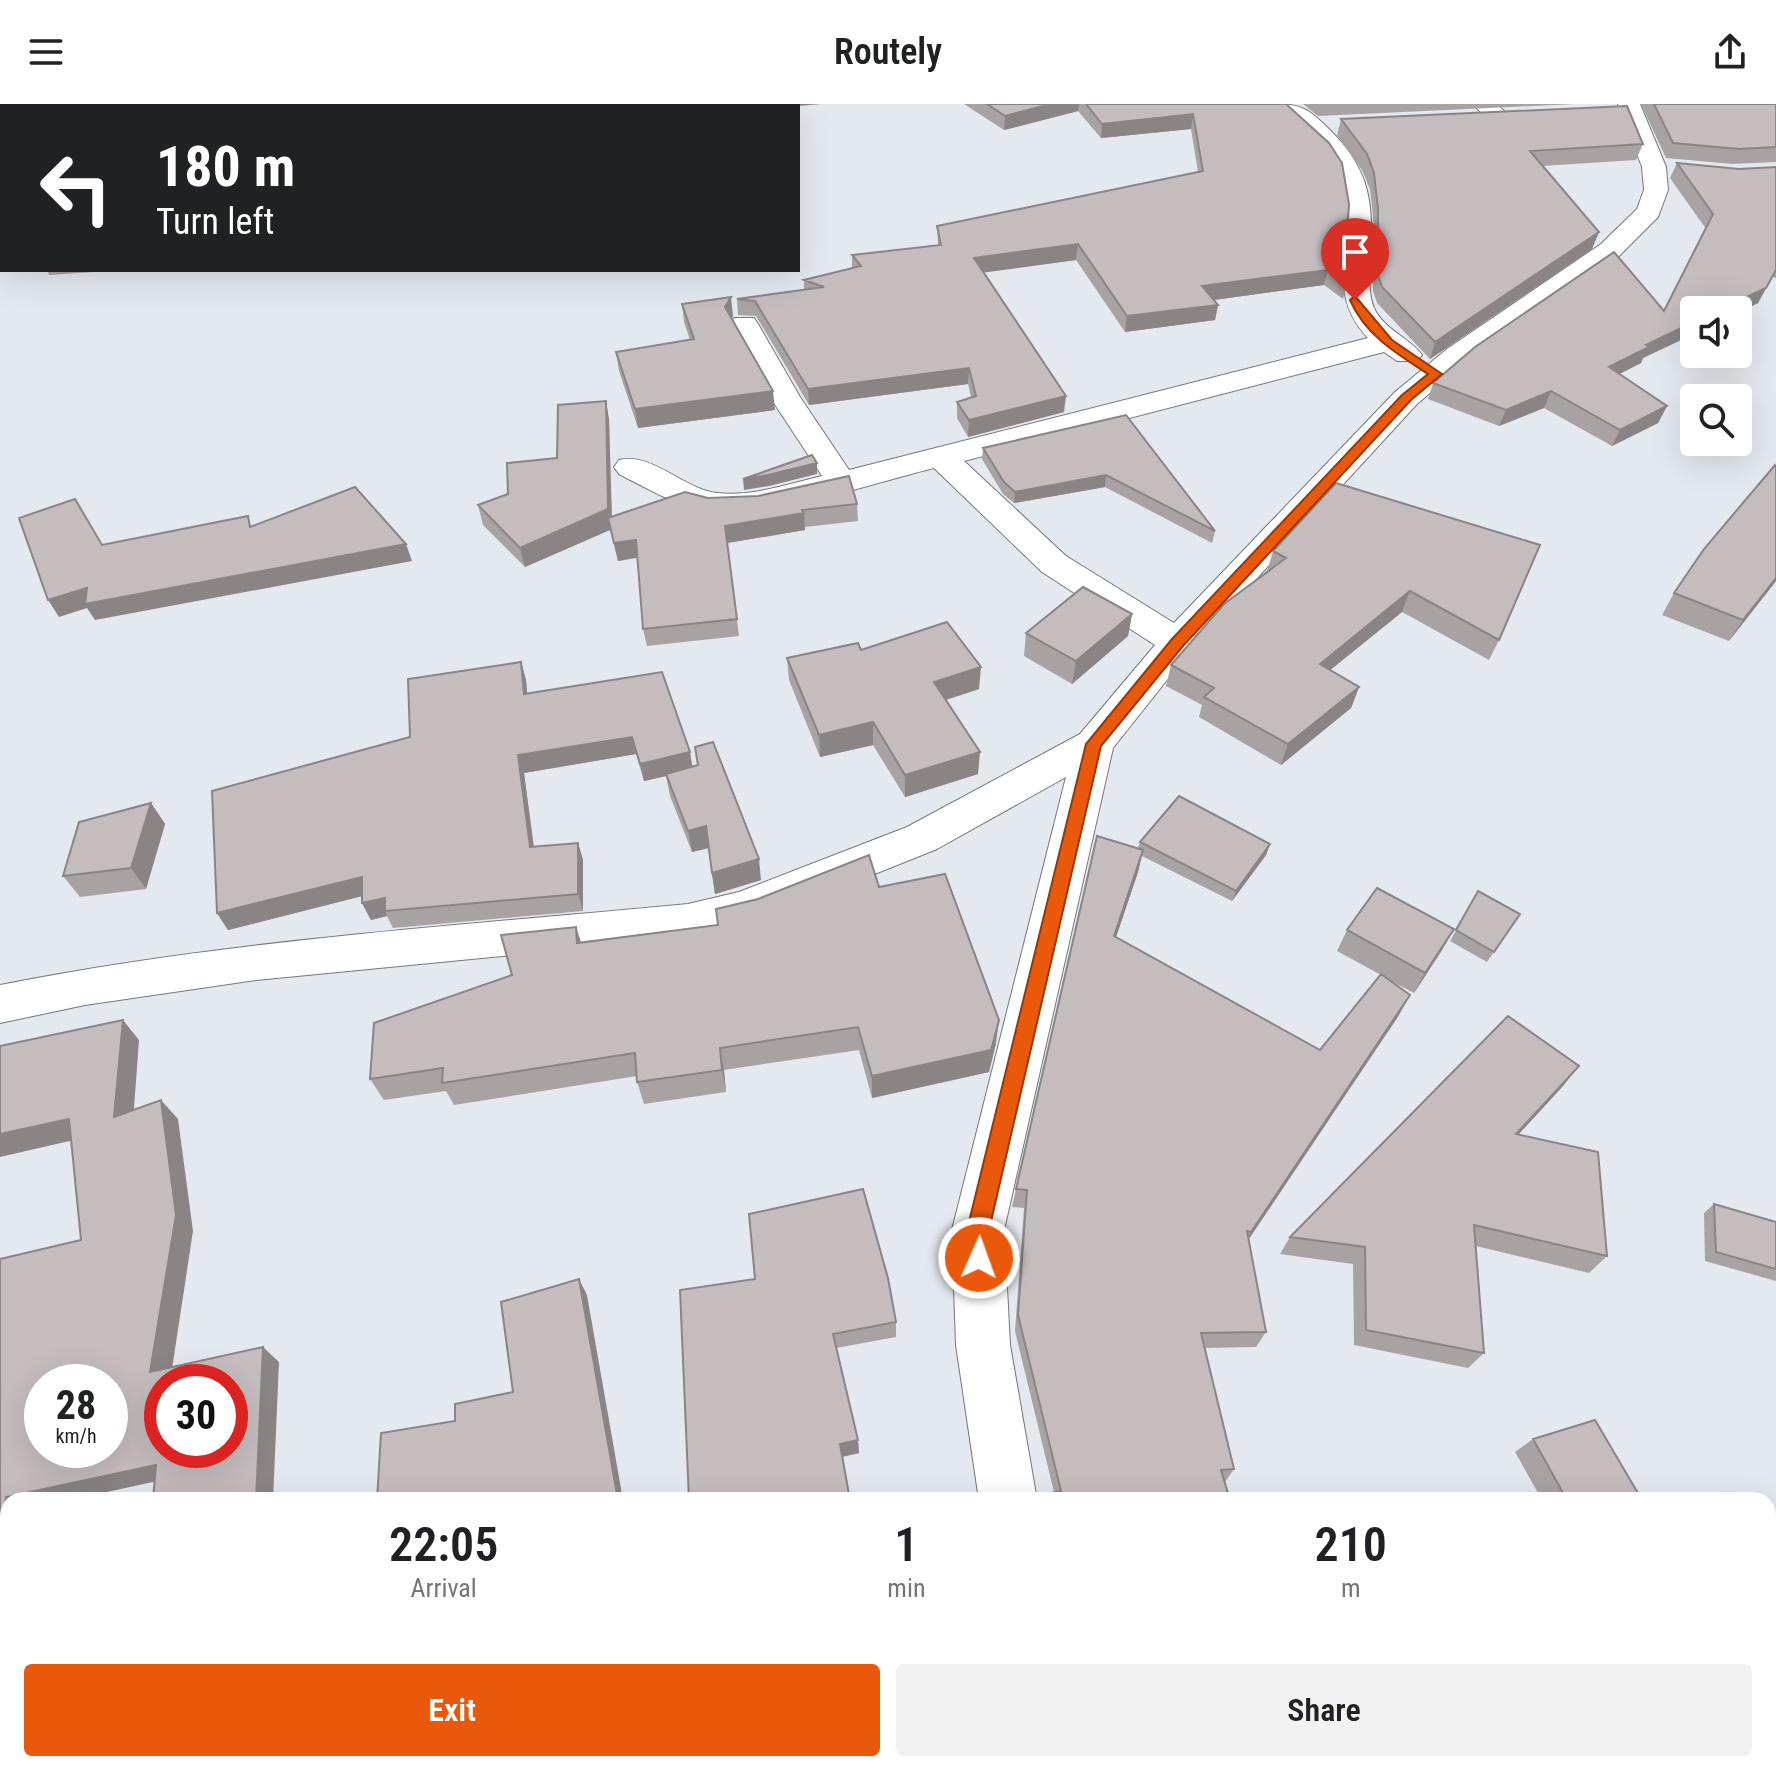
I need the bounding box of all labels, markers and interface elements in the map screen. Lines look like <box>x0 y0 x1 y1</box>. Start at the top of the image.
icon: menu <box>24 30 68 74</box>
icon: share <box>1708 30 1752 74</box>
text: Routely <box>834 31 942 73</box>
text: 180 m <box>156 134 295 200</box>
icon: left <box>24 136 128 240</box>
text: Turn left <box>156 201 274 243</box>
pin <box>1321 218 1389 300</box>
icon: arrive <box>1333 230 1377 274</box>
map controls <box>1680 296 1752 456</box>
button: sound <box>1680 296 1752 368</box>
button: search <box>1680 384 1752 456</box>
position arrow <box>937 1216 1021 1300</box>
speed limit sign: 30 <box>144 1364 248 1468</box>
text: 28 <box>56 1382 96 1429</box>
text: km/h <box>55 1424 97 1448</box>
text: 22:05 <box>389 1516 498 1573</box>
text: 1 <box>894 1516 918 1573</box>
text: 210 <box>1315 1516 1387 1573</box>
text: Arrival <box>411 1573 477 1603</box>
text: min <box>887 1573 925 1603</box>
text: m <box>1341 1573 1361 1603</box>
button: Exit <box>24 1664 880 1756</box>
button: Share <box>896 1664 1752 1756</box>

